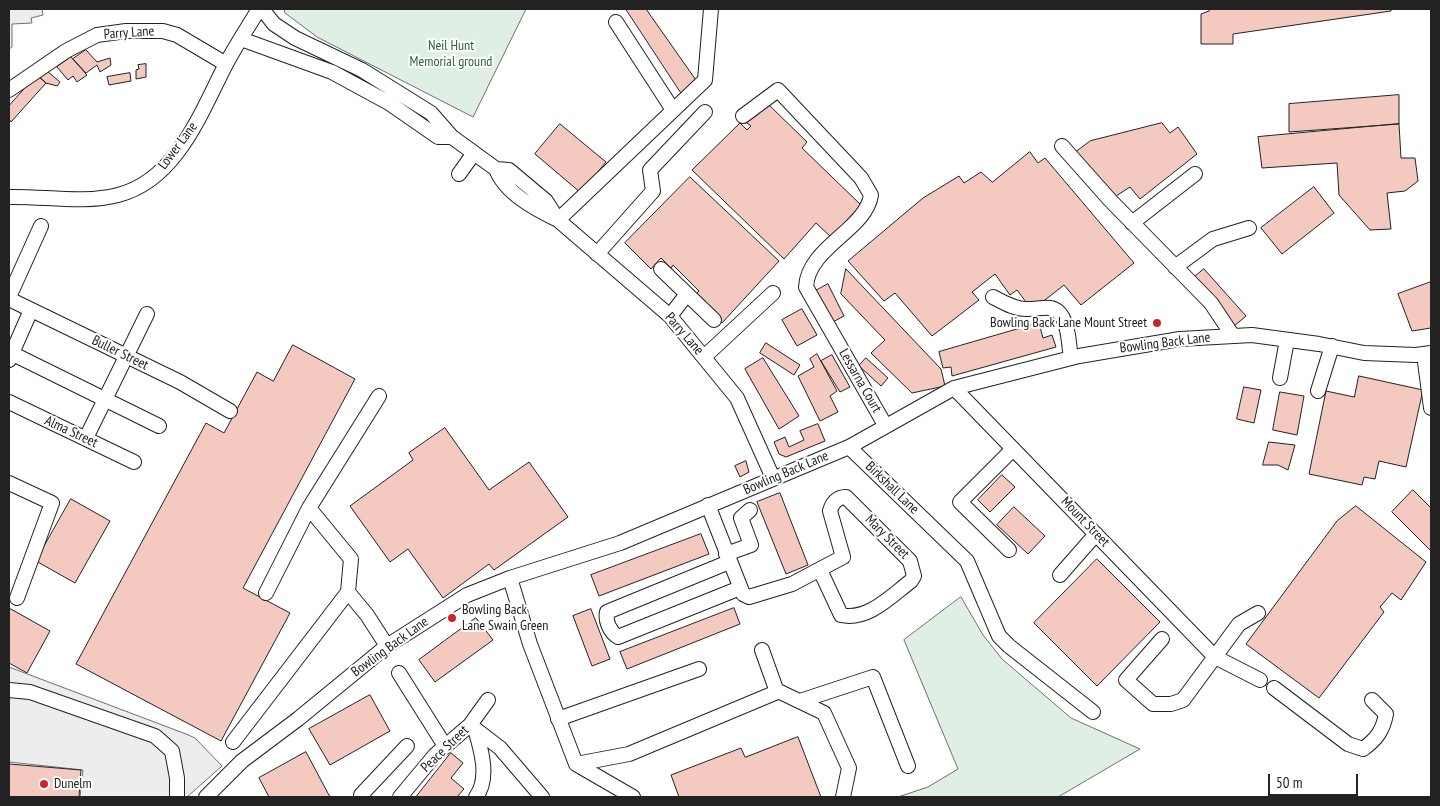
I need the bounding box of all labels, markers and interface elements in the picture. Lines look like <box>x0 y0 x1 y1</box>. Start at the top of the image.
street label: Parry Lane <box>103 23 155 43</box>
park label: Neil Hunt Memorial ground <box>410 38 492 70</box>
street label: Lower Lane <box>155 119 201 173</box>
street label: Parry Lane <box>661 309 707 359</box>
place label: Bowling Back Lane Mount Street <box>990 315 1147 331</box>
marker: Bowling Back Lane Mount Street <box>1151 317 1163 329</box>
street label: Bowling Back Lane <box>1119 329 1211 357</box>
street label: Buller Street <box>89 332 151 374</box>
street label: Lessarna Court <box>835 346 885 416</box>
street label: Alma Street <box>42 412 100 452</box>
street label: Bowling Back Lane <box>741 447 831 499</box>
street label: Birkshall Lane <box>862 458 922 518</box>
street label: Mount Street <box>1057 494 1113 550</box>
street label: Mary Street <box>861 511 913 563</box>
place label: Bowling Back Lane Swain Green <box>462 602 548 634</box>
marker: Bowling Back Lane Swain Green <box>446 612 458 624</box>
street label: Bowling Back Lane <box>348 613 432 681</box>
street label: Peace Street <box>418 722 472 776</box>
scale bar <box>1270 764 1360 796</box>
text: 50 m <box>1276 773 1302 792</box>
place label: Dunelm <box>54 776 92 792</box>
marker: Dunelm <box>38 778 50 790</box>

